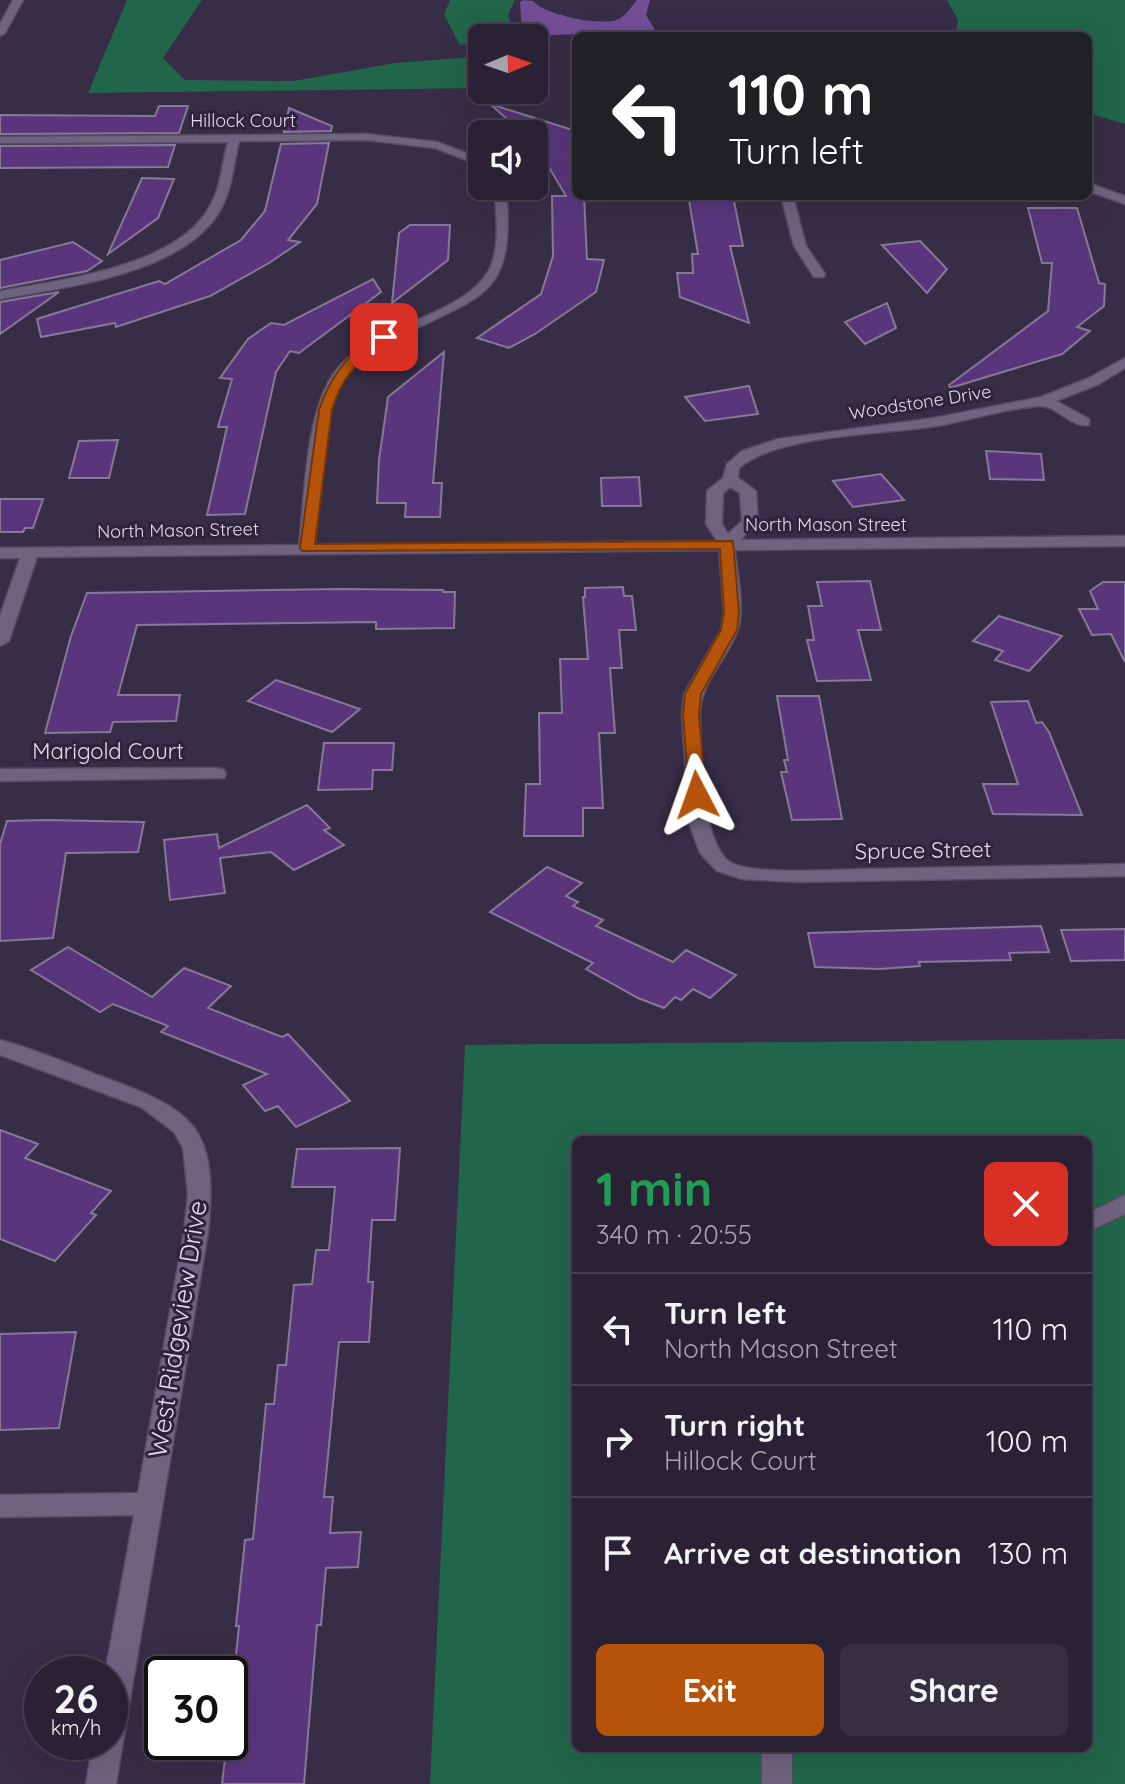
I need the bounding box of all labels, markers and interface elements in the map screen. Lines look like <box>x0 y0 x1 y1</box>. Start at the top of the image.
north arrow <box>468 24 548 104</box>
map controls <box>468 24 548 200</box>
text: 110 m <box>728 59 873 129</box>
icon: left <box>596 64 700 168</box>
street label: Hillock Court <box>190 109 296 132</box>
button: sound <box>468 120 548 200</box>
text: Turn left <box>728 128 864 173</box>
pin <box>350 303 418 371</box>
icon: arrive <box>362 315 406 359</box>
street label: Woodstone Drive <box>847 379 993 425</box>
street label: North Mason Street <box>745 513 907 536</box>
street label: North Mason Street <box>97 517 259 543</box>
street label: Marigold Court <box>32 737 184 765</box>
position arrow <box>655 753 739 837</box>
street label: Spruce Street <box>854 835 992 865</box>
text: 1 min <box>596 1158 712 1218</box>
button: close <box>984 1162 1068 1246</box>
street label: West Ridgeview Drive <box>140 1198 214 1460</box>
text: 340 m · 20:55 <box>596 1218 752 1251</box>
text: Turn left <box>664 1294 787 1332</box>
icon: left <box>596 1307 640 1351</box>
text: 110 m <box>992 1310 1068 1348</box>
text: North Mason Street <box>664 1332 898 1365</box>
text: Turn right <box>664 1406 805 1444</box>
icon: right <box>596 1419 640 1463</box>
text: 100 m <box>986 1422 1068 1460</box>
text: Hillock Court <box>664 1444 816 1477</box>
icon: arrive <box>596 1531 640 1575</box>
text: Arrive at destination <box>664 1534 962 1572</box>
text: 130 m <box>988 1534 1068 1572</box>
button: Exit <box>596 1644 824 1736</box>
button: Share <box>840 1644 1068 1736</box>
speed limit sign: 30 <box>144 1656 248 1760</box>
text: 26 <box>54 1673 98 1723</box>
text: km/h <box>51 1715 101 1740</box>

